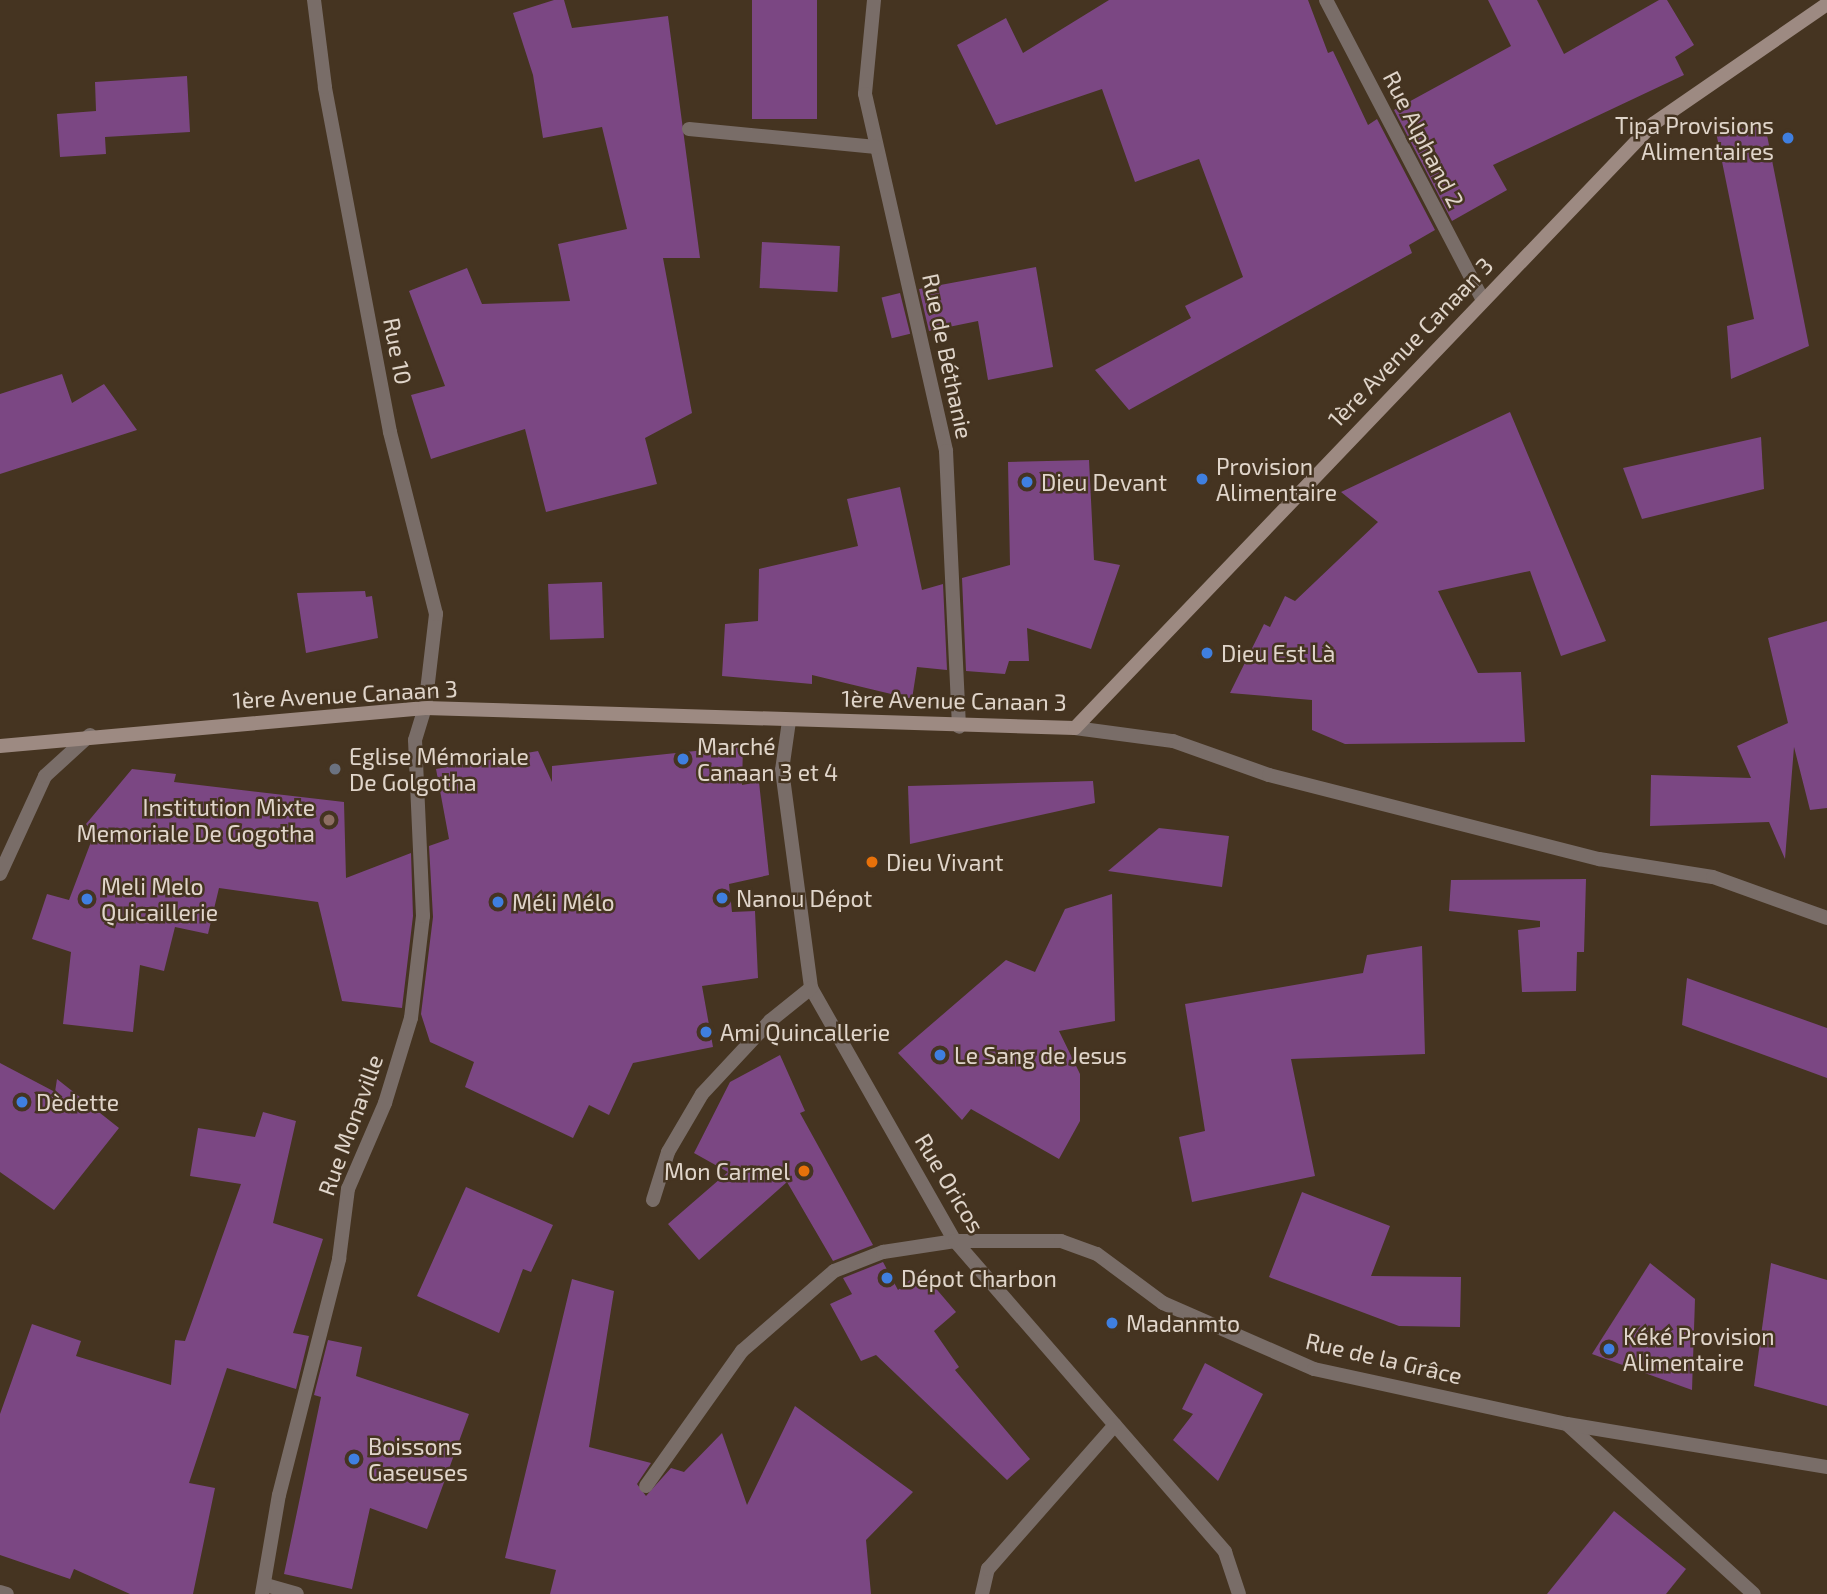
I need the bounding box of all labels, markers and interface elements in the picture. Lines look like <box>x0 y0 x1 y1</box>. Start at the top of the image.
street label: Rue Alphand 2 <box>1378 66 1470 212</box>
place label: Tipa Provisions Alimentaires <box>1615 111 1774 165</box>
marker: Tipa Provisions Alimentaires <box>1780 130 1796 146</box>
street label: 1ère Avenue Canaan 3 <box>1322 251 1498 433</box>
street label: Rue de Béthanie <box>917 271 979 441</box>
street label: Rue 10 <box>378 315 418 387</box>
place label: Provision Alimentaire <box>1216 452 1337 506</box>
place label: Dieu Devant <box>1041 468 1167 496</box>
marker: Provision Alimentaire <box>1194 471 1210 487</box>
marker: Dieu Devant <box>1019 474 1035 490</box>
place label: Dieu Est Là <box>1221 639 1335 667</box>
marker: Dieu Est Là <box>1199 645 1215 661</box>
street label: 1ère Avenue Canaan 3 <box>232 674 458 714</box>
street label: 1ère Avenue Canaan 3 <box>841 684 1067 716</box>
place label: Marché Canaan 3 et 4 <box>697 732 838 786</box>
place label: Eglise Mémoriale De Golgotha <box>349 742 529 796</box>
marker: Marché Canaan 3 et 4 <box>675 751 691 767</box>
marker: Eglise Mémoriale De Golgotha <box>327 761 343 777</box>
place label: Institution Mixte Memoriale De Gogotha <box>77 793 315 847</box>
marker: Institution Mixte Memoriale De Gogotha <box>321 812 337 828</box>
place label: Dieu Vivant <box>886 848 1004 876</box>
marker: Dieu Vivant <box>864 854 880 870</box>
place label: Meli Melo Quicaillerie <box>101 872 218 926</box>
place label: Nanou Dépot <box>736 884 872 912</box>
place label: Méli Mélo <box>512 888 615 916</box>
marker: Nanou Dépot <box>714 890 730 906</box>
marker: Meli Melo Quicaillerie <box>79 891 95 907</box>
marker: Méli Mélo <box>490 894 506 910</box>
place label: Ami Quincallerie <box>720 1018 890 1046</box>
marker: Ami Quincallerie <box>698 1024 714 1040</box>
place label: Le Sang de Jesus <box>954 1041 1127 1069</box>
marker: Le Sang de Jesus <box>932 1047 948 1063</box>
street label: Rue Monaville <box>312 1051 388 1199</box>
place label: Dèdette <box>36 1088 119 1116</box>
marker: Dèdette <box>14 1094 30 1110</box>
street label: Rue Oricos <box>910 1128 990 1238</box>
place label: Mon Carmel <box>664 1157 790 1185</box>
marker: Mon Carmel <box>796 1163 812 1179</box>
place label: Dépot Charbon <box>901 1264 1057 1292</box>
marker: Dépot Charbon <box>879 1270 895 1286</box>
place label: Madanmto <box>1126 1309 1240 1337</box>
marker: Madanmto <box>1104 1315 1120 1331</box>
place label: Kéké Provision Alimentaire <box>1623 1322 1775 1376</box>
street label: Rue de la Grâce <box>1303 1327 1465 1389</box>
marker: Kéké Provision Alimentaire <box>1601 1341 1617 1357</box>
place label: Boissons Gaseuses <box>368 1432 468 1486</box>
marker: Boissons Gaseuses <box>346 1451 362 1467</box>

